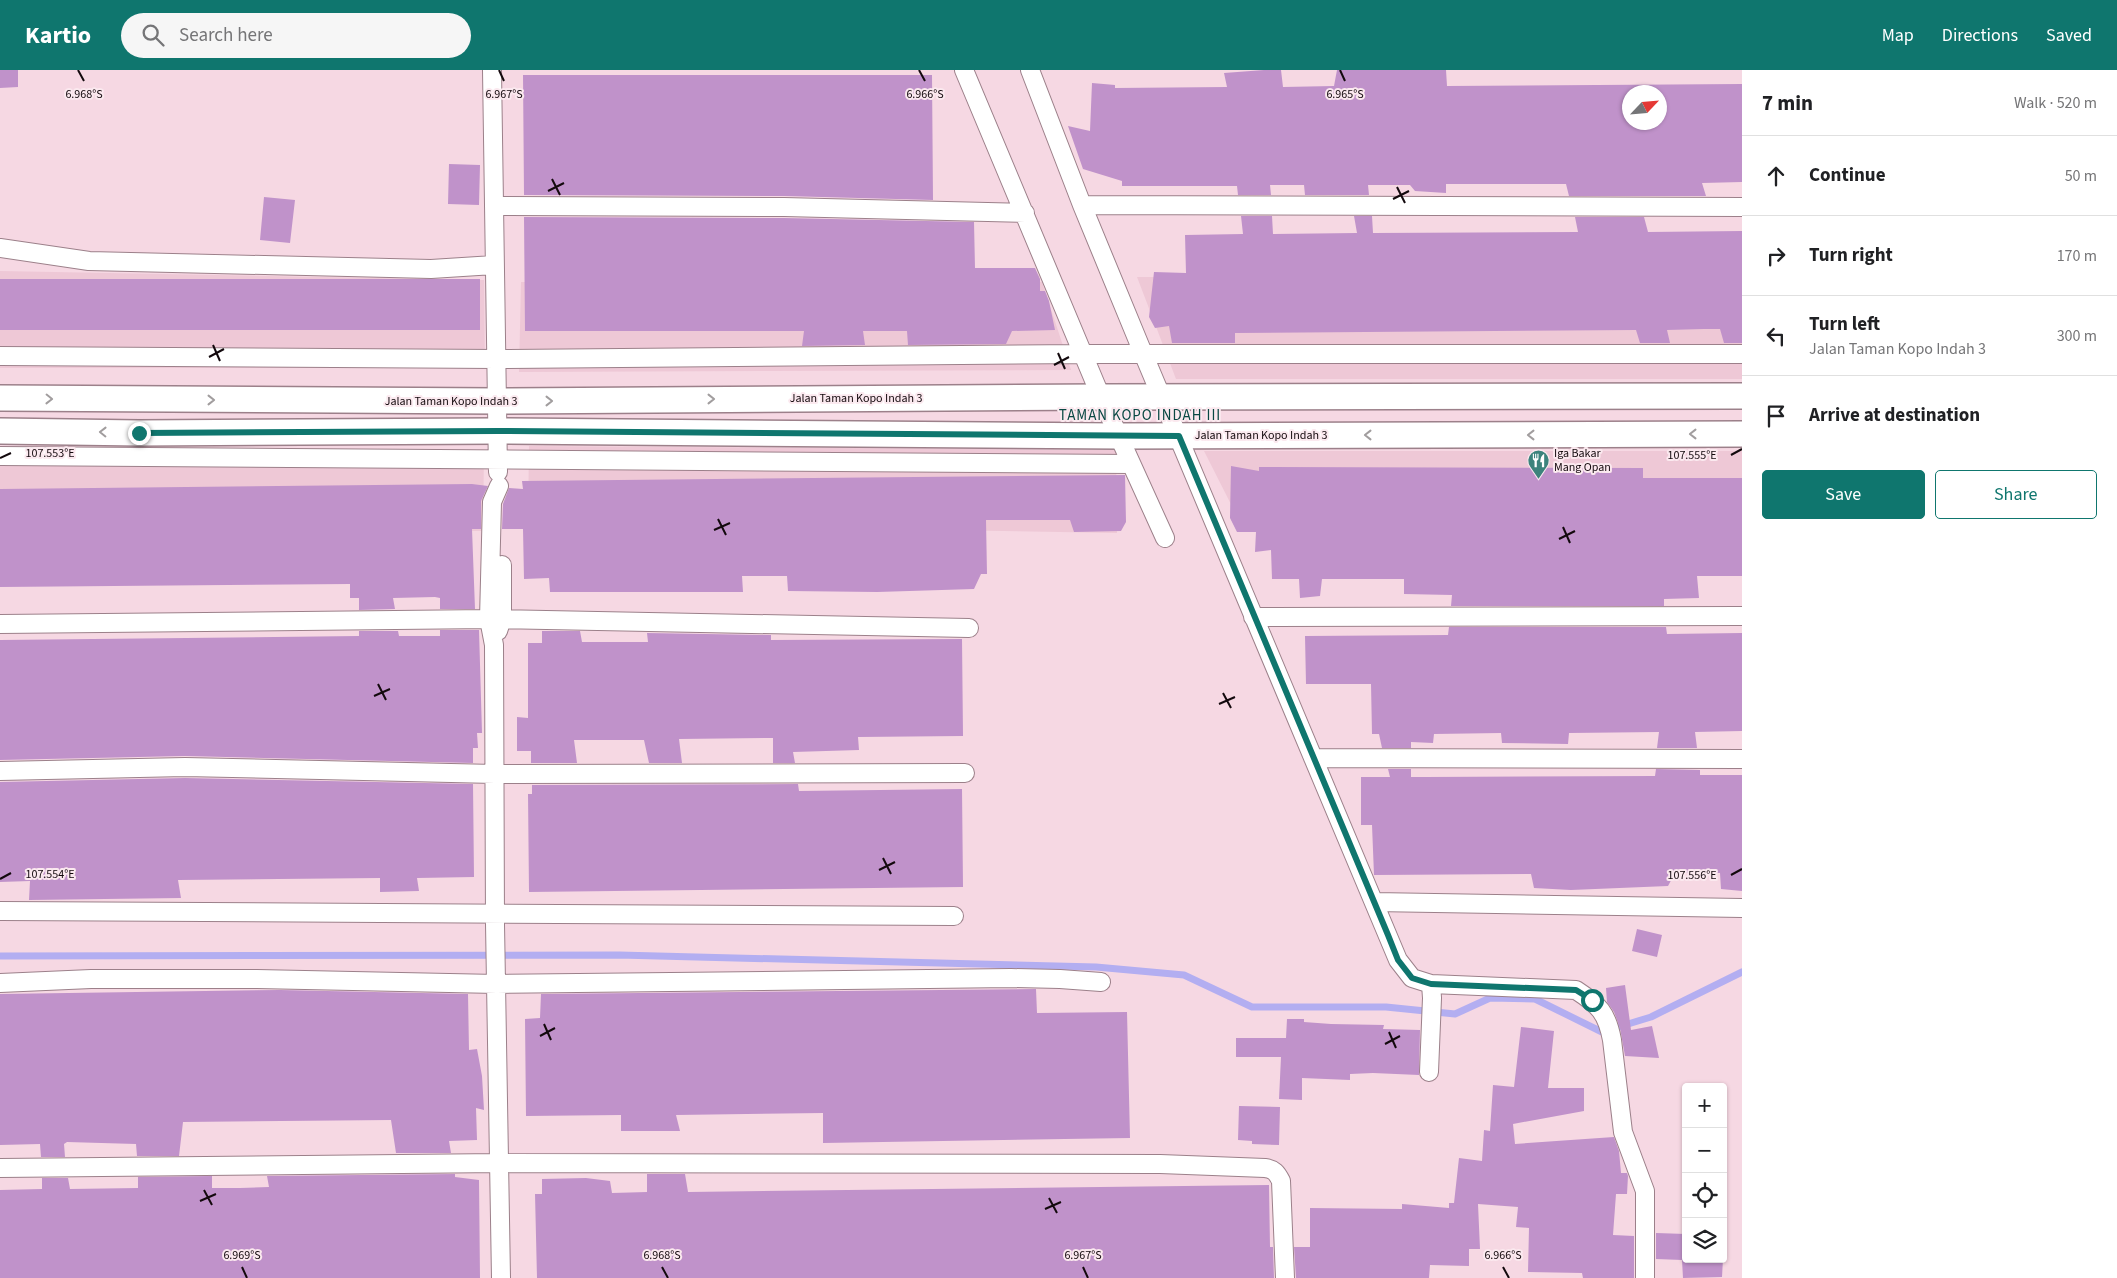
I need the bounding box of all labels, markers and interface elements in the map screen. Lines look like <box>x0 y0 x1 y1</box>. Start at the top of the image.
search box <box>121 13 471 58</box>
text: Kartio <box>25 18 91 53</box>
icon: search <box>139 21 167 49</box>
text: Search here <box>179 22 273 49</box>
text: Map <box>1882 23 1914 48</box>
text: Directions <box>1942 23 2018 48</box>
text: Saved <box>2046 23 2092 48</box>
north arrow <box>1622 85 1667 130</box>
text: 6.968°S <box>65 86 103 103</box>
text: 6.967°S <box>485 86 523 103</box>
text: 6.966°S <box>906 86 944 103</box>
text: 6.965°S <box>1326 86 1364 103</box>
text: 7 min <box>1762 88 1813 118</box>
text: Walk · 520 m <box>2014 92 2097 114</box>
icon: ahead <box>1762 162 1790 190</box>
text: Continue <box>1809 162 1886 189</box>
text: 50 m <box>2065 165 2097 187</box>
icon: right <box>1762 242 1790 270</box>
text: Turn right <box>1809 242 1893 269</box>
text: 170 m <box>2057 245 2097 267</box>
text: Turn left <box>1809 311 1880 338</box>
icon: left <box>1762 322 1790 350</box>
text: 300 m <box>2057 325 2097 347</box>
text: Jalan Taman Kopo Indah 3 <box>1809 338 1986 360</box>
street label: Jalan Taman Kopo Indah 3 <box>790 390 922 407</box>
street label: Jalan Taman Kopo Indah 3 <box>385 393 517 410</box>
one-way arrow <box>45 394 53 404</box>
one-way arrow <box>708 394 715 404</box>
one-way arrow <box>208 395 215 405</box>
one-way arrow <box>545 395 553 406</box>
icon: arrive <box>1762 402 1790 430</box>
text: Arrive at destination <box>1809 402 1980 429</box>
district label: TAMAN KOPO INDAH III <box>1059 405 1221 426</box>
route end <box>128 422 151 445</box>
one-way arrow <box>99 427 107 437</box>
street label: Jalan Taman Kopo Indah 3 <box>1195 427 1327 444</box>
one-way arrow <box>1689 429 1697 439</box>
one-way arrow <box>1364 430 1372 440</box>
one-way arrow <box>1527 430 1534 440</box>
text: 107.553°E <box>25 445 75 462</box>
place label: Iga Bakar Mang Opan <box>1554 445 1611 476</box>
text: 107.555°E <box>1667 447 1717 464</box>
restaurant icon: Iga Bakar Mang Opan <box>1526 448 1550 479</box>
button: Save <box>1762 470 1925 519</box>
button: Share <box>1935 470 2097 519</box>
text: 107.554°E <box>25 866 75 883</box>
text: 107.556°E <box>1667 867 1717 884</box>
route start <box>1581 989 1604 1012</box>
map controls <box>1682 1083 1727 1263</box>
button: + <box>1682 1083 1727 1128</box>
button: − <box>1682 1128 1727 1173</box>
button: locate <box>1682 1173 1727 1218</box>
button: layers <box>1682 1218 1727 1263</box>
text: 6.969°S <box>223 1247 261 1264</box>
text: 6.968°S <box>643 1247 681 1264</box>
text: 6.967°S <box>1064 1247 1102 1264</box>
text: 6.966°S <box>1484 1247 1522 1264</box>

